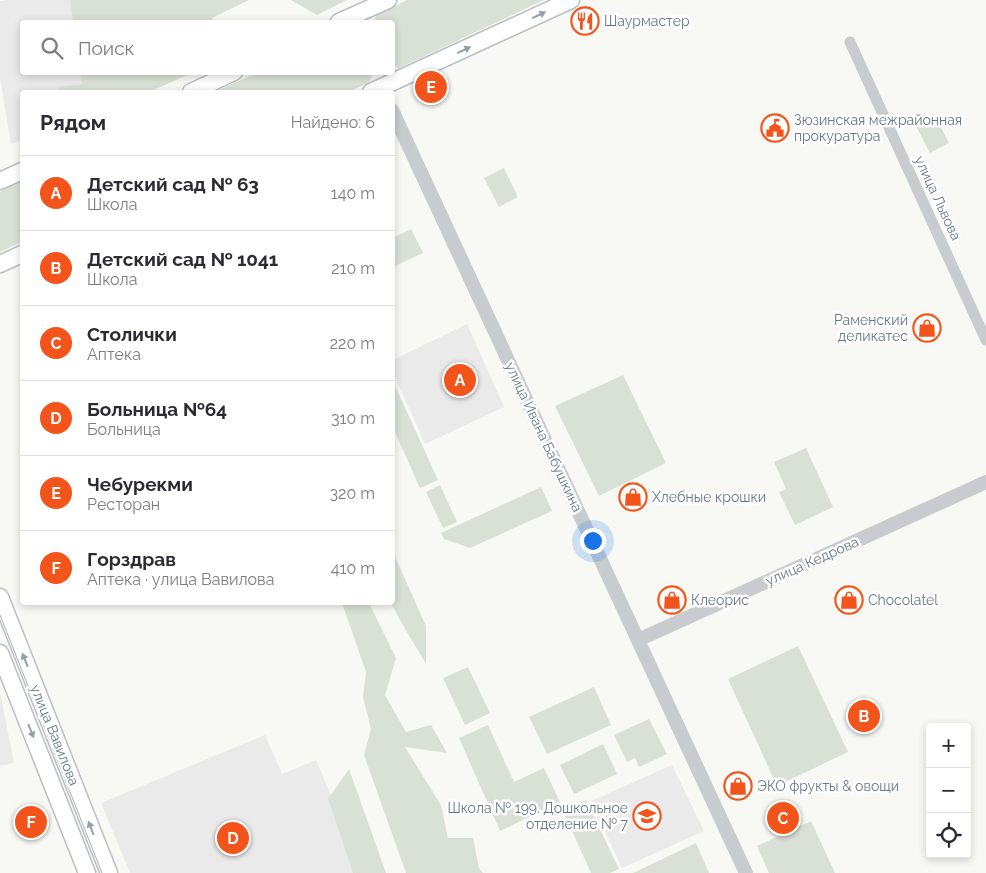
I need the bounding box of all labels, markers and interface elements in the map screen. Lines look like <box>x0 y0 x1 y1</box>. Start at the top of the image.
restaurant icon: Шаурмастер <box>570 6 600 36</box>
one-way arrow <box>532 10 546 18</box>
place label: Шаурмастер <box>604 13 690 29</box>
search box <box>20 20 395 75</box>
icon: search <box>38 34 66 62</box>
text: Поиск <box>78 37 134 59</box>
one-way arrow <box>456 45 471 54</box>
pin: E <box>415 68 447 106</box>
text: Рядом <box>40 110 106 135</box>
place label: Зюзинская межрайонная прокуратура <box>794 112 962 144</box>
text: Найдено: 6 <box>291 113 375 132</box>
public building icon: Зюзинская межрайонная прокуратура <box>760 113 790 143</box>
street label: улица Львова <box>911 153 965 243</box>
text: Детский сад № 63 <box>87 173 259 195</box>
text: A <box>51 184 61 203</box>
text: 140 m <box>331 184 375 203</box>
text: Школа <box>87 195 137 214</box>
text: Детский сад № 1041 <box>87 248 278 270</box>
text: B <box>51 259 61 278</box>
text: 210 m <box>331 259 375 278</box>
text: Школа <box>87 270 137 289</box>
place label: Раменский деликатес <box>834 312 908 344</box>
shop icon: Раменский деликатес <box>912 313 942 343</box>
text: Столички <box>87 323 177 345</box>
text: C <box>51 334 61 353</box>
text: 220 m <box>330 334 375 353</box>
text: Аптека <box>87 345 141 364</box>
street label: улица Ивана Бабушкина <box>502 360 586 514</box>
pin: A <box>444 361 476 399</box>
text: Больница №64 <box>87 398 227 420</box>
text: D <box>50 409 62 428</box>
text: 310 m <box>331 409 375 428</box>
text: Больница <box>87 420 161 439</box>
text: Чебурекми <box>87 473 193 495</box>
shop icon: Хлебные крошки <box>618 482 648 512</box>
text: E <box>51 484 61 503</box>
text: 320 m <box>330 484 375 503</box>
place label: Хлебные крошки <box>652 489 766 505</box>
text: Ресторан <box>87 495 160 514</box>
your location <box>580 528 606 554</box>
street label: улица Кедрова <box>763 533 861 589</box>
text: Горздрав <box>87 548 176 570</box>
text: F <box>51 559 61 578</box>
text: 410 m <box>331 559 375 578</box>
text: Аптека · улица Вавилова <box>87 570 274 589</box>
shop icon: Клеорис <box>657 585 687 615</box>
shop icon: Chocolatel <box>834 585 864 615</box>
place label: Клеорис <box>691 592 749 608</box>
place label: Chocolatel <box>868 592 938 608</box>
one-way arrow <box>21 652 29 667</box>
street label: улица Вавилова <box>27 682 83 788</box>
pin: B <box>848 697 880 735</box>
map controls <box>926 723 971 858</box>
button: + <box>926 723 971 768</box>
one-way arrow <box>27 724 35 738</box>
button: − <box>926 768 971 813</box>
shop icon: ЭКО фрукты & овощи <box>723 771 753 801</box>
place label: ЭКО фрукты & овощи <box>757 778 899 794</box>
pin: C <box>767 799 799 837</box>
place label: Школа № 199. Дошкольное отделение № 7 <box>447 800 629 832</box>
school or university icon: Школа № 199. Дошкольное отделение № 7 <box>632 801 662 831</box>
pin: F <box>15 803 47 841</box>
button: locate <box>926 813 971 858</box>
pin: D <box>217 819 249 857</box>
one-way arrow <box>87 820 94 835</box>

